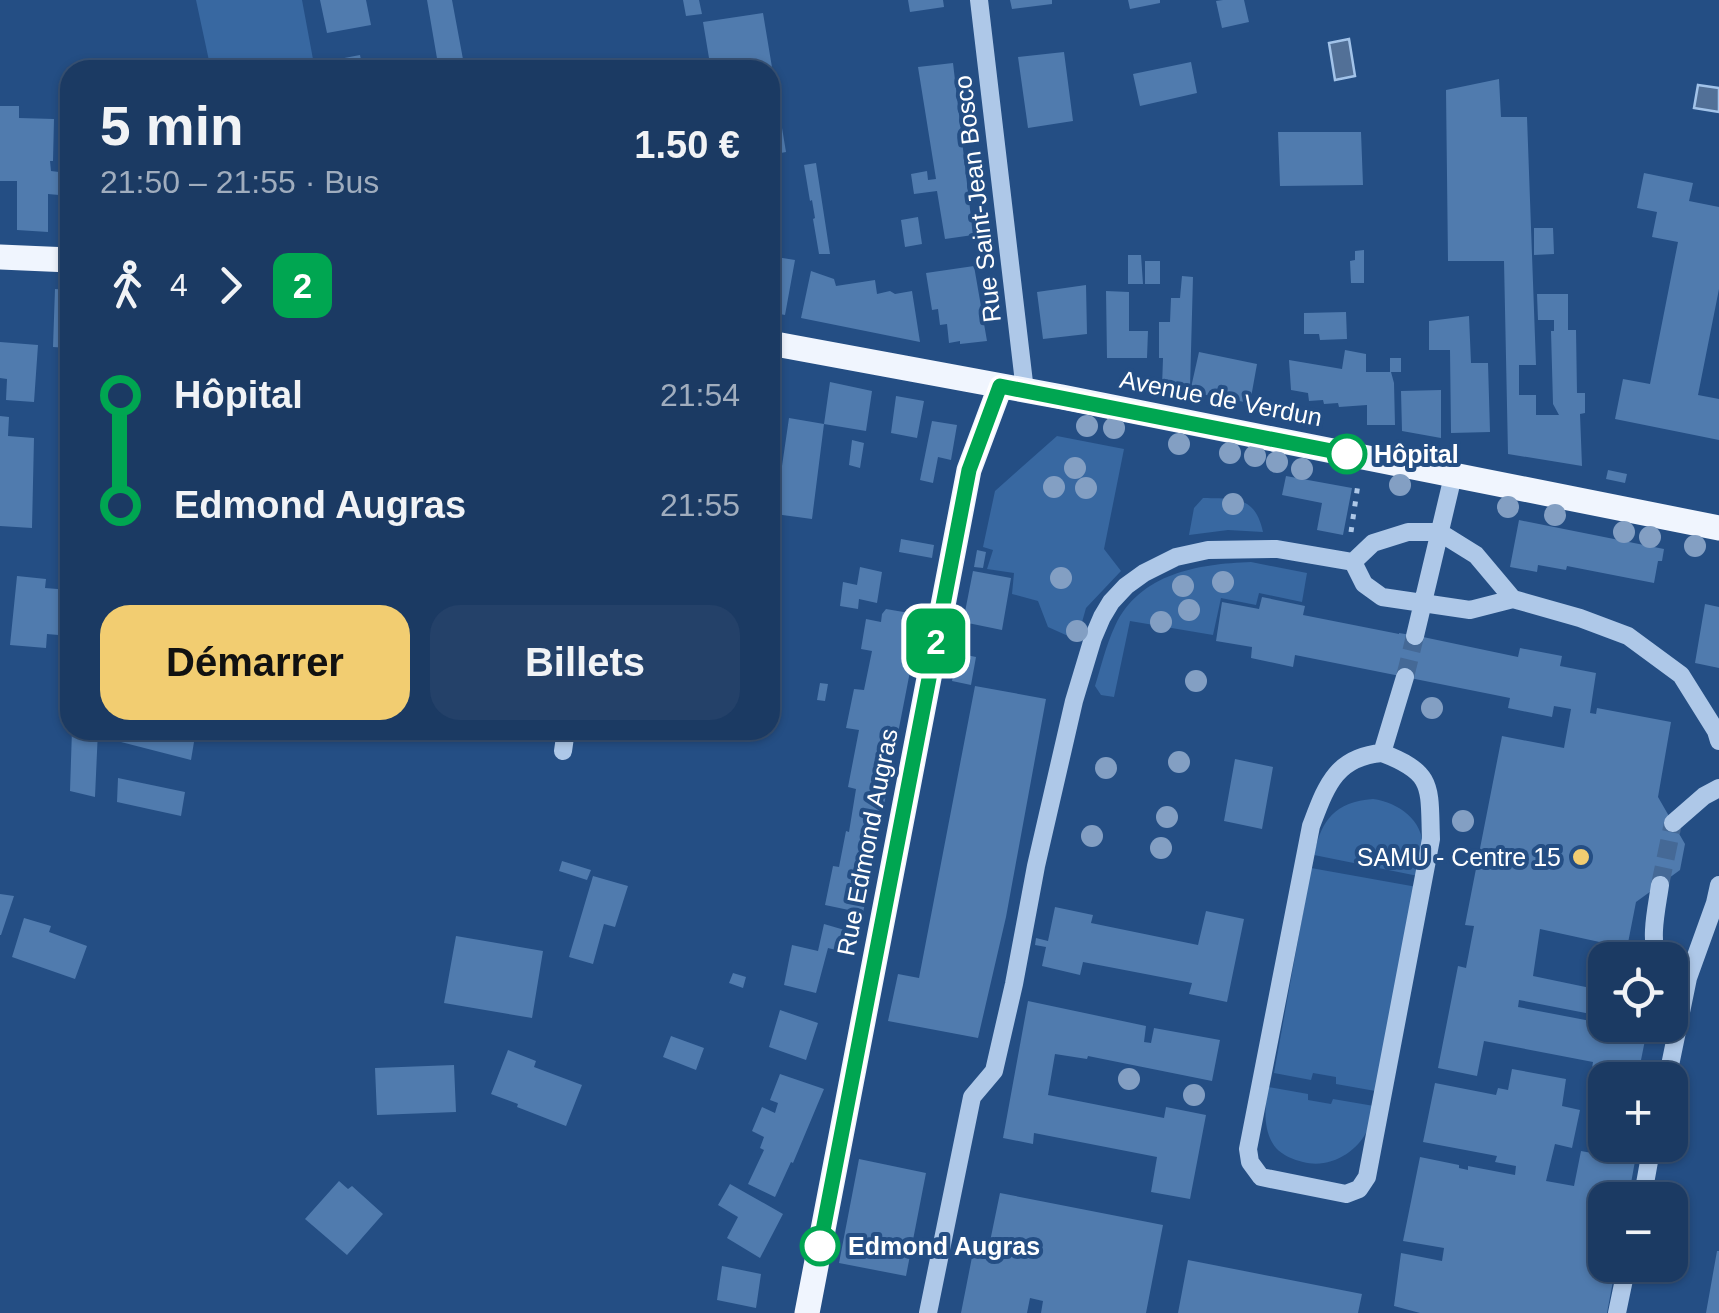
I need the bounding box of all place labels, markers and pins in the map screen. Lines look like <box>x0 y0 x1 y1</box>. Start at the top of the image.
marker: Hôpital <box>1328 435 1366 473</box>
place label: Hôpital <box>1374 440 1459 468</box>
place label: SAMU - Centre 15 <box>1357 843 1561 871</box>
marker: SAMU - Centre 15 <box>1570 846 1592 868</box>
marker: Edmond Augras <box>801 1227 839 1265</box>
place label: Edmond Augras <box>848 1232 1040 1260</box>

